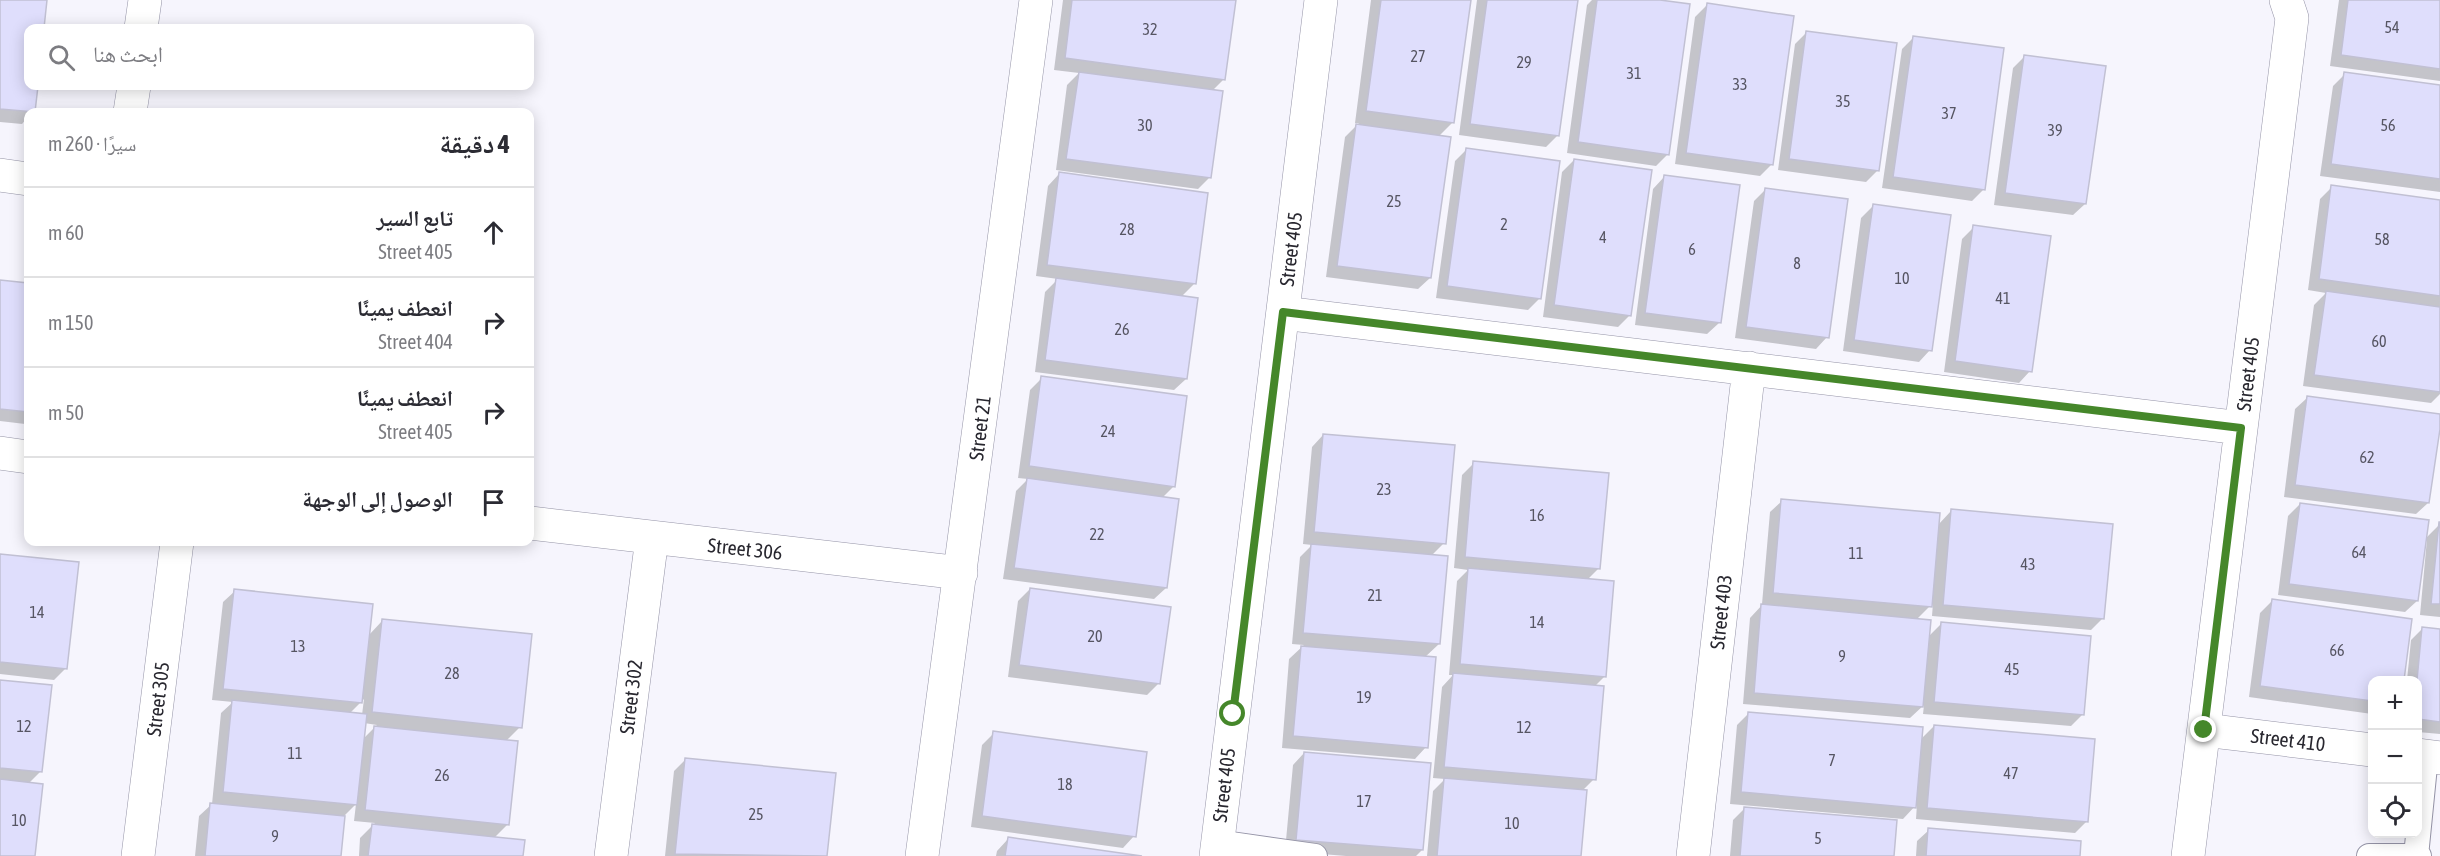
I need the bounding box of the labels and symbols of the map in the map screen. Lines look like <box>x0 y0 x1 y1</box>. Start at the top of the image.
house number: 54 <box>2384 18 2400 36</box>
house number: 32 <box>1142 20 1158 38</box>
house number: 27 <box>1410 47 1426 65</box>
house number: 29 <box>1516 53 1532 71</box>
house number: 31 <box>1626 64 1642 82</box>
house number: 33 <box>1732 75 1748 93</box>
house number: 35 <box>1835 92 1851 110</box>
house number: 37 <box>1941 104 1957 122</box>
house number: 30 <box>1137 116 1153 134</box>
house number: 56 <box>2380 116 2396 134</box>
house number: 39 <box>2047 121 2063 139</box>
house number: 25 <box>1386 192 1402 210</box>
street label: Street 405 <box>1275 210 1306 287</box>
house number: 2 <box>1500 215 1508 233</box>
house number: 28 <box>1119 220 1135 238</box>
house number: 4 <box>1599 228 1607 246</box>
house number: 58 <box>2374 230 2390 248</box>
house number: 6 <box>1688 240 1696 258</box>
house number: 8 <box>1793 254 1801 272</box>
house number: 10 <box>1894 269 1910 287</box>
house number: 41 <box>1995 289 2011 307</box>
house number: 26 <box>1114 320 1130 338</box>
house number: 60 <box>2371 332 2387 350</box>
street label: Street 405 <box>2232 335 2263 412</box>
street label: Street 21 <box>964 394 995 462</box>
house number: 24 <box>1100 422 1116 440</box>
house number: 62 <box>2359 448 2375 466</box>
house number: 23 <box>1376 480 1392 498</box>
house number: 16 <box>1529 506 1545 524</box>
house number: 22 <box>1089 525 1105 543</box>
street label: Street 306 <box>707 533 783 564</box>
house number: 64 <box>2351 543 2367 561</box>
house number: 11 <box>1848 544 1864 562</box>
house number: 43 <box>2020 555 2036 573</box>
street label: Street 403 <box>1705 574 1736 650</box>
house number: 21 <box>1367 586 1383 604</box>
house number: 14 <box>29 603 45 621</box>
house number: 14 <box>1529 613 1545 631</box>
house number: 20 <box>1087 627 1103 645</box>
house number: 13 <box>290 637 306 655</box>
house number: 66 <box>2329 641 2345 659</box>
house number: 9 <box>1838 647 1846 665</box>
street label: Street 302 <box>615 658 646 735</box>
street label: Street 305 <box>142 660 173 737</box>
house number: 45 <box>2004 660 2020 678</box>
house number: 28 <box>444 664 460 682</box>
house number: 19 <box>1356 688 1372 706</box>
route start <box>1219 700 1245 726</box>
route end <box>2190 716 2216 742</box>
house number: 12 <box>16 717 32 735</box>
house number: 12 <box>1516 718 1532 736</box>
street label: Street 410 <box>2250 724 2327 755</box>
house number: 11 <box>287 744 303 762</box>
street label: Street 405 <box>1208 746 1239 823</box>
house number: 7 <box>1828 751 1836 769</box>
house number: 47 <box>2003 764 2019 782</box>
house number: 26 <box>434 766 450 784</box>
house number: 18 <box>1057 775 1073 793</box>
house number: 17 <box>1356 792 1372 810</box>
house number: 25 <box>748 805 764 823</box>
house number: 10 <box>11 811 27 829</box>
house number: 10 <box>1504 814 1520 832</box>
house number: 9 <box>271 827 279 845</box>
house number: 5 <box>1814 829 1822 847</box>

